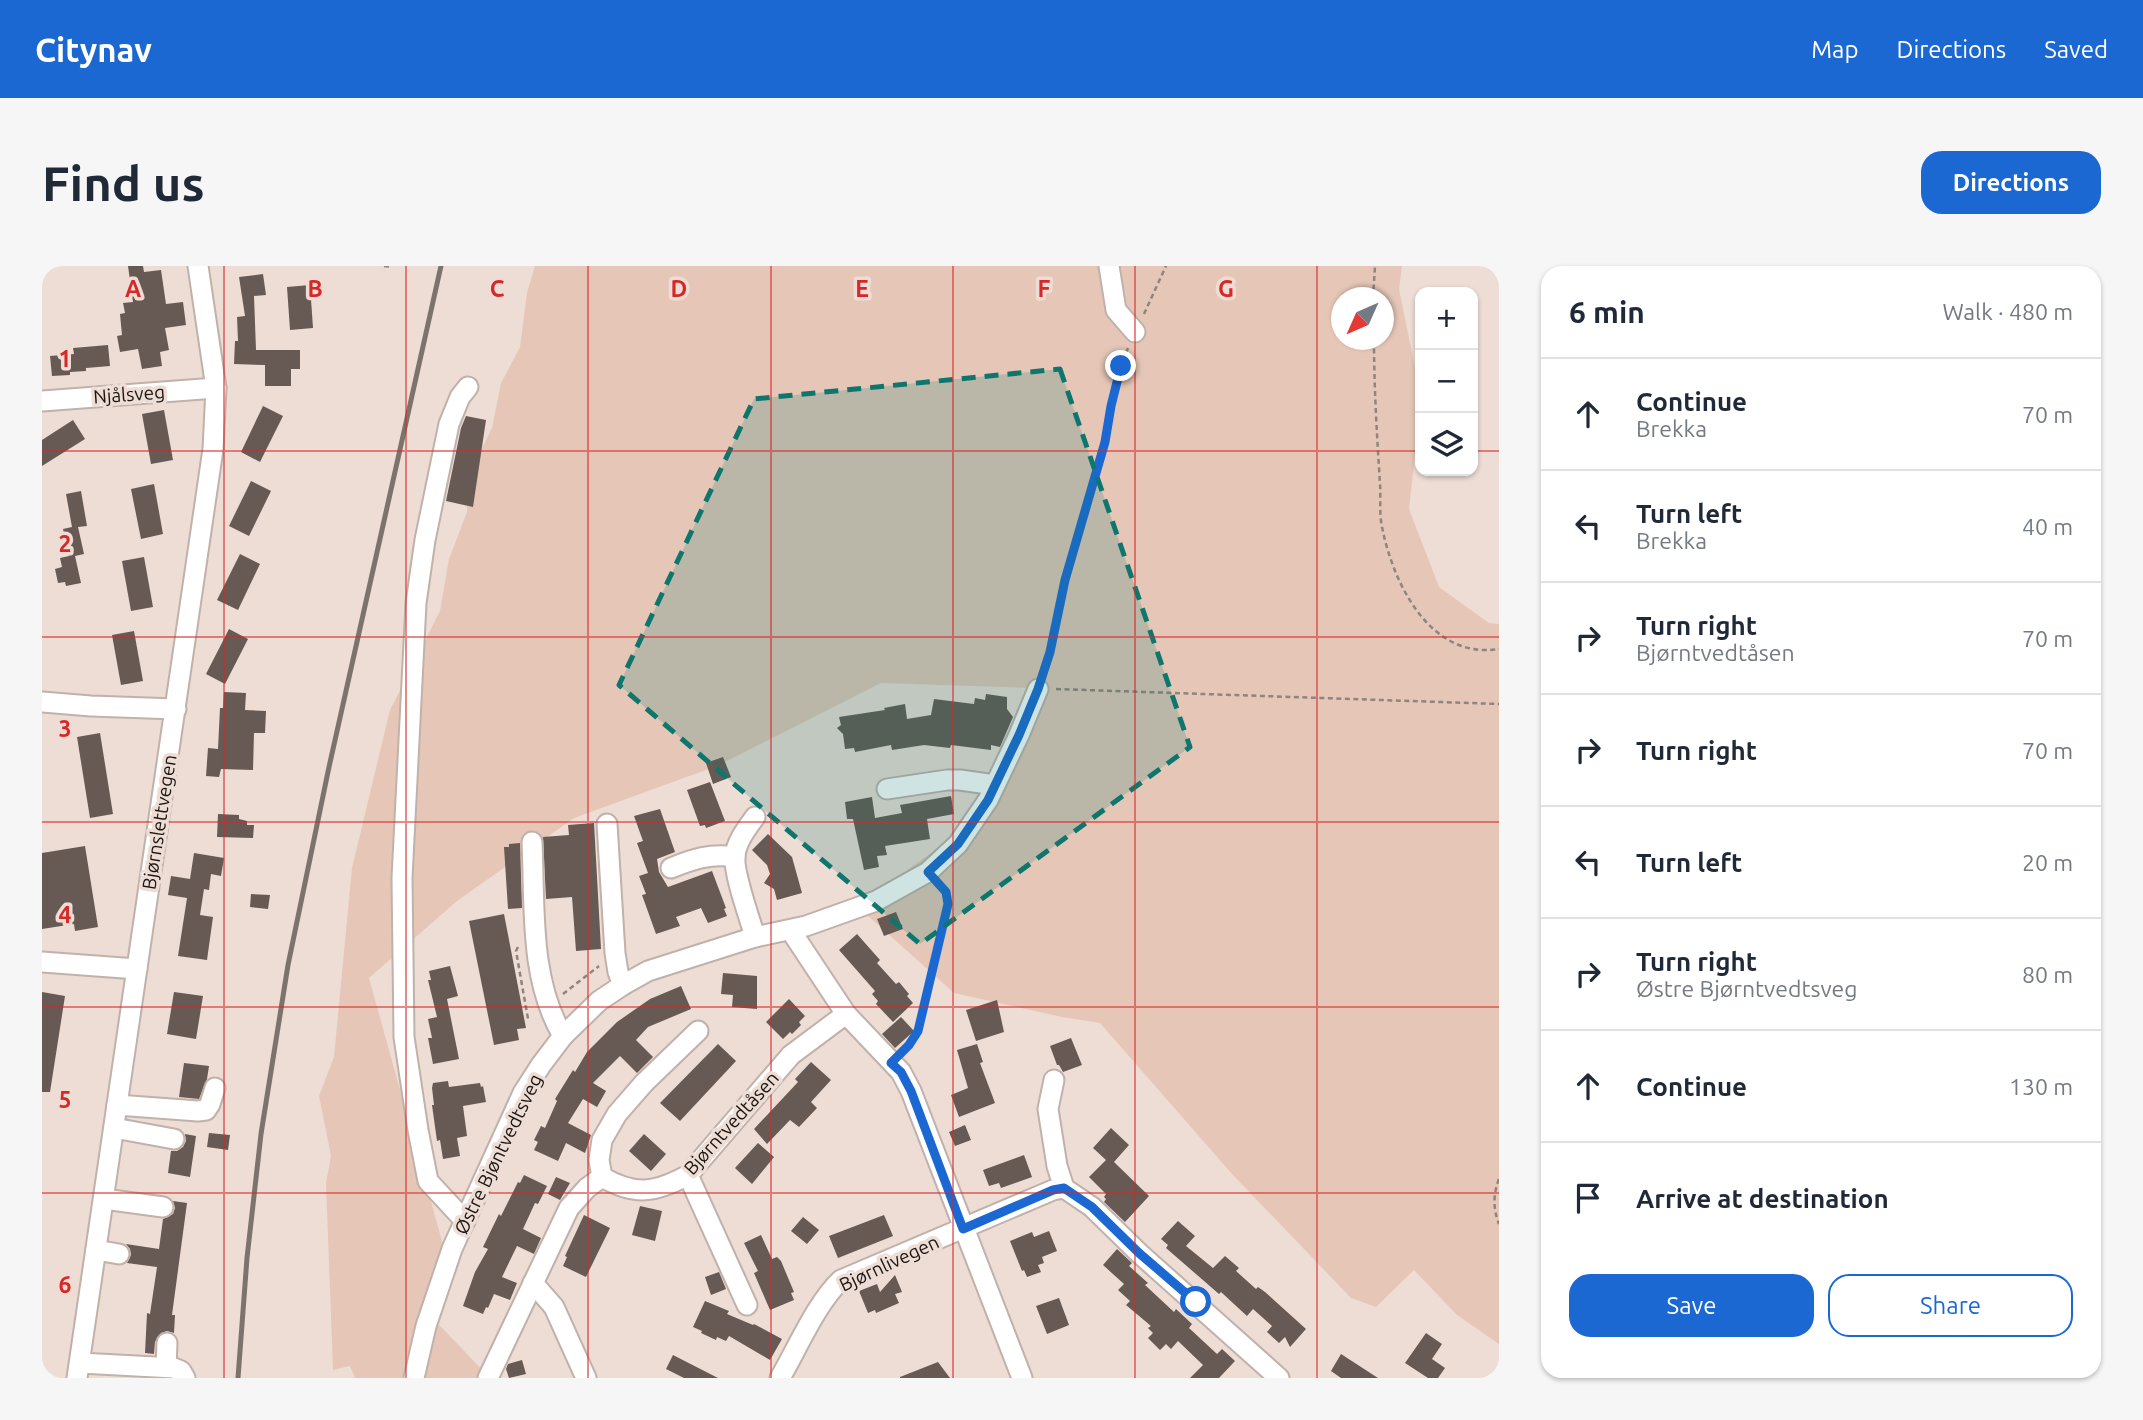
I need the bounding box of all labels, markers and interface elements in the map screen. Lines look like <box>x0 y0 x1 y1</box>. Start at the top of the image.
text: Citynav <box>35 31 152 68</box>
text: Map <box>1811 36 1858 63</box>
text: Directions <box>1896 36 2006 63</box>
text: Saved <box>2044 36 2108 63</box>
button: Directions <box>1921 151 2101 214</box>
text: Find us <box>42 155 205 210</box>
text: A <box>125 276 141 301</box>
text: B <box>307 276 323 301</box>
text: C <box>490 276 505 301</box>
text: D <box>671 276 687 301</box>
text: E <box>855 276 869 301</box>
text: F <box>1038 276 1051 301</box>
text: G <box>1218 276 1234 301</box>
north arrow <box>1331 287 1394 350</box>
map controls <box>1415 287 1478 476</box>
button: + <box>1415 287 1478 350</box>
text: 6 min <box>1569 295 1645 329</box>
text: Walk · 480 m <box>1942 299 2073 324</box>
text: 1 <box>59 346 71 371</box>
route end <box>1105 350 1136 381</box>
button: − <box>1415 350 1478 413</box>
street label: Njålsveg <box>92 381 166 407</box>
text: Continue <box>1636 387 1747 416</box>
icon: ahead <box>1569 395 1607 433</box>
text: 70 m <box>2022 402 2073 427</box>
button: layers <box>1415 413 1478 476</box>
text: Brekka <box>1636 416 1707 441</box>
text: Turn left <box>1636 499 1742 528</box>
icon: left <box>1569 507 1607 545</box>
text: 40 m <box>2022 514 2073 539</box>
text: Brekka <box>1636 528 1707 553</box>
text: 2 <box>59 531 71 556</box>
text: Turn right <box>1636 611 1757 640</box>
icon: right <box>1569 619 1607 657</box>
text: 70 m <box>2022 626 2073 651</box>
text: Bjørntvedtåsen <box>1636 640 1795 665</box>
text: 3 <box>59 716 71 741</box>
icon: right <box>1569 731 1607 769</box>
text: Turn right <box>1636 736 1757 765</box>
text: 70 m <box>2022 738 2073 763</box>
street label: Bjørnslettvegen <box>137 753 181 891</box>
icon: left <box>1569 843 1607 881</box>
text: Turn left <box>1636 848 1742 877</box>
text: 20 m <box>2022 850 2073 875</box>
text: 4 <box>59 902 72 927</box>
text: Turn right <box>1636 947 1757 976</box>
icon: right <box>1569 955 1607 993</box>
text: 80 m <box>2022 962 2073 987</box>
text: Østre Bjørntvedtsveg <box>1636 976 1858 1001</box>
street label: Bjørntvedtåsen <box>679 1067 783 1179</box>
icon: ahead <box>1569 1067 1607 1105</box>
street label: Østre Bjøntvedtsveg <box>450 1070 546 1238</box>
text: Continue <box>1636 1072 1747 1101</box>
text: 130 m <box>2009 1074 2073 1099</box>
text: 5 <box>59 1087 71 1112</box>
icon: arrive <box>1569 1179 1607 1217</box>
text: Arrive at destination <box>1636 1184 1889 1213</box>
street label: Bjørnlivegen <box>836 1230 942 1296</box>
text: 6 <box>59 1272 72 1297</box>
button: Save <box>1569 1274 1814 1337</box>
button: Share <box>1828 1274 2073 1337</box>
route start <box>1180 1286 1211 1317</box>

